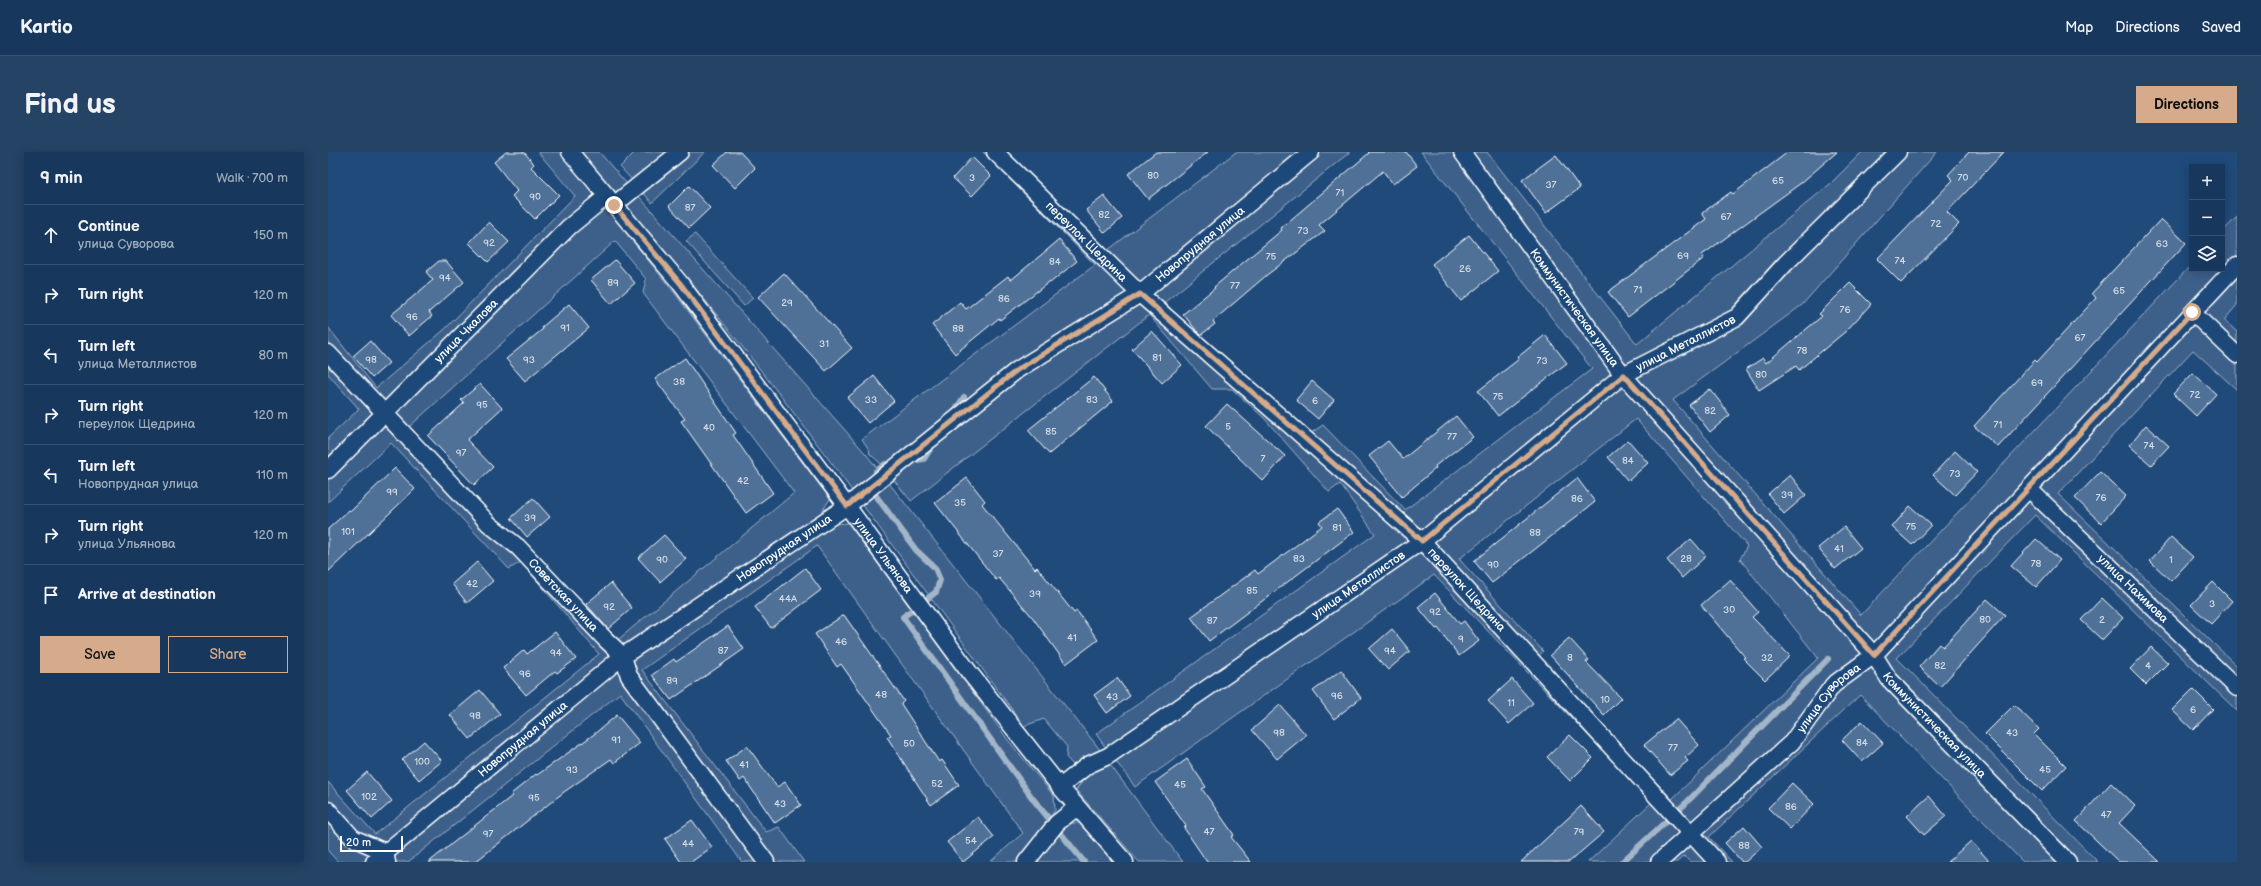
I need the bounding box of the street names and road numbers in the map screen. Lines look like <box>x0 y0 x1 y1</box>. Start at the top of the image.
street label: переулок Щедрина <box>1042 199 1130 285</box>
street label: Новопрудная улица <box>1153 203 1248 286</box>
street label: Коммунистическая улица <box>1526 246 1622 370</box>
street label: улица Чкалова <box>431 296 501 366</box>
street label: улица Металлистов <box>1633 312 1739 375</box>
street label: Новопрудная улица <box>734 511 835 586</box>
street label: улица Ульянова <box>850 515 916 597</box>
street label: переулок Щедрина <box>1424 545 1509 635</box>
street label: улица Металлистов <box>1309 547 1409 622</box>
street label: улица Нахимова <box>2094 552 2171 626</box>
street label: Советская улица <box>525 556 601 635</box>
street label: улица Суворова <box>1794 660 1864 736</box>
street label: Коммунистическая улица <box>1879 670 1989 782</box>
street label: Новопрудная улица <box>475 698 571 781</box>

